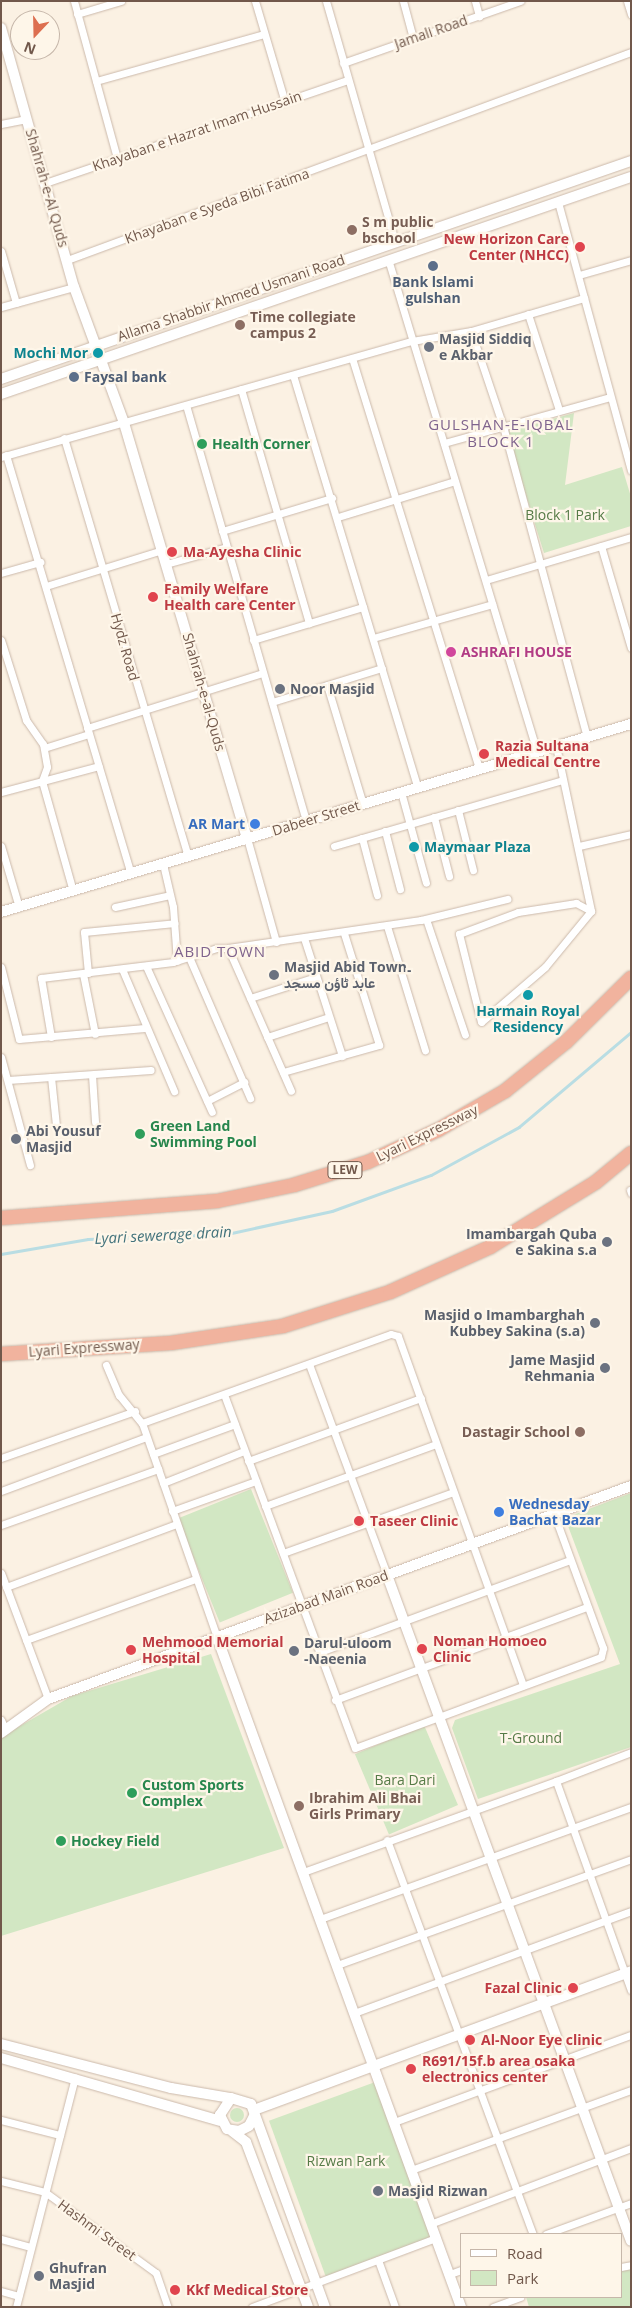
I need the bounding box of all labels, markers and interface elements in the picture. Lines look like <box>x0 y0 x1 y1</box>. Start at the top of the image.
north arrow <box>10 10 60 60</box>
street label: Jamali Road <box>392 12 470 52</box>
text: N <box>21 38 39 59</box>
street label: Khayaban e Hazrat Imam Hussain <box>90 87 304 175</box>
street label: Shahrah-e-Al Quds <box>22 127 72 249</box>
street label: Khayaban e Syeda Bibi Fatima <box>123 165 311 247</box>
place label: S m public bschool <box>362 214 433 246</box>
marker: S m public bschool <box>346 224 358 236</box>
place label: New Horizon Care Center (NHCC) <box>443 231 569 264</box>
marker: New Horizon Care Center (NHCC) <box>573 240 587 254</box>
street label: Allama Shabbir Ahmed Usmani Road <box>115 251 347 345</box>
marker: Bank lslami gulshan <box>427 260 439 272</box>
place label: Bank lslami gulshan <box>392 274 474 306</box>
place label: Time collegiate campus 2 <box>250 309 356 342</box>
marker: Time collegiate campus 2 <box>234 319 246 331</box>
place label: Masjid Siddiq e Akbar <box>439 331 531 364</box>
marker: Masjid Siddiq e Akbar <box>423 341 435 353</box>
place label: Mochi Mor <box>14 345 88 361</box>
marker: Mochi Mor <box>92 347 104 359</box>
place label: Faysal bank <box>84 369 167 385</box>
marker: Faysal bank <box>68 371 80 383</box>
district label: GULSHAN-E-IQBAL BLOCK 1 <box>426 415 576 450</box>
place label: Health Corner <box>212 436 310 452</box>
marker: Health Corner <box>196 438 208 450</box>
park label: Block 1 Park <box>525 507 605 523</box>
place label: Ma-Ayesha Clinic <box>183 544 301 560</box>
marker: Ma-Ayesha Clinic <box>165 545 179 559</box>
place label: Family Welfare Health care Center <box>164 581 296 614</box>
marker: Family Welfare Health care Center <box>146 590 160 604</box>
street label: Hydz Road <box>107 611 143 683</box>
street label: Shahrah-e-al-Quds <box>179 631 229 753</box>
place label: ASHRAFI HOUSE <box>461 644 572 660</box>
marker: ASHRAFI HOUSE <box>445 646 457 658</box>
place label: Noor Masjid <box>290 681 375 697</box>
marker: Noor Masjid <box>274 683 286 695</box>
place label: Razia Sultana Medical Centre <box>495 738 600 770</box>
marker: Razia Sultana Medical Centre <box>477 747 491 761</box>
street label: Dabeer Street <box>270 797 362 839</box>
place label: AR Mart <box>188 816 245 832</box>
marker: AR Mart <box>249 818 261 830</box>
place label: Maymaar Plaza <box>424 839 531 855</box>
marker: Maymaar Plaza <box>408 841 420 853</box>
district label: ABID TOWN <box>173 943 267 961</box>
place label: Masjid Abid Town۔ عابد ٹاؤن مسجد <box>284 959 411 992</box>
marker: Masjid Abid Town۔ عابد ٹاؤن مسجد <box>268 969 280 981</box>
marker: Harmain Royal Residency <box>522 989 534 1001</box>
place label: Harmain Royal Residency <box>476 1003 580 1036</box>
street label: Lyari Expressway <box>373 1101 481 1165</box>
place label: Green Land Swimming Pool <box>150 1118 257 1150</box>
place label: Abi Yousuf Masjid <box>26 1123 101 1156</box>
marker: Green Land Swimming Pool <box>134 1128 146 1140</box>
marker: Abi Yousuf Masjid <box>10 1133 22 1145</box>
road number: LEW <box>326 1160 364 1180</box>
water label: Lyari sewerage drain <box>94 1222 232 1248</box>
place label: Imambargah Quba e Sakina s.a <box>466 1226 597 1258</box>
marker: Imambargah Quba e Sakina s.a <box>601 1236 613 1248</box>
place label: Masjid o Imambarghah Kubbey Sakina (s.a) <box>424 1307 585 1340</box>
marker: Masjid o Imambarghah Kubbey Sakina (s.a) <box>589 1317 601 1329</box>
street label: Lyari Expressway <box>28 1336 140 1360</box>
place label: Jame Masjid Rehmania <box>510 1352 595 1384</box>
marker: Jame Masjid Rehmania <box>599 1362 611 1374</box>
place label: Dastagir School <box>462 1424 570 1440</box>
marker: Dastagir School <box>574 1426 586 1438</box>
place label: Wednesday Bachat Bazar <box>509 1496 601 1528</box>
marker: Wednesday Bachat Bazar <box>493 1506 505 1518</box>
place label: Taseer Clinic <box>370 1513 458 1529</box>
marker: Taseer Clinic <box>352 1514 366 1528</box>
street label: Azizabad Main Road <box>261 1567 391 1627</box>
place label: Noman Homoeo Clinic <box>433 1633 547 1665</box>
place label: Mehmood Memorial Hospital <box>142 1634 283 1666</box>
place label: Darul-uloom -Naeenia <box>304 1635 392 1668</box>
marker: Noman Homoeo Clinic <box>415 1642 429 1656</box>
marker: Mehmood Memorial Hospital <box>124 1643 138 1657</box>
marker: Darul-uloom -Naeenia <box>288 1645 300 1657</box>
park label: T-Ground <box>500 1730 562 1746</box>
park label: Bara Dari <box>374 1772 436 1788</box>
place label: Custom Sports Complex <box>142 1777 244 1810</box>
marker: Custom Sports Complex <box>126 1787 138 1799</box>
place label: Ibrahim Ali Bhai Girls Primary <box>309 1790 421 1822</box>
marker: Ibrahim Ali Bhai Girls Primary <box>293 1800 305 1812</box>
place label: Hockey Field <box>71 1833 159 1849</box>
marker: Hockey Field <box>55 1835 67 1847</box>
place label: Fazal Clinic <box>485 1980 562 1996</box>
marker: Fazal Clinic <box>566 1981 580 1995</box>
place label: Al-Noor Eye clinic <box>481 2032 602 2048</box>
marker: Al-Noor Eye clinic <box>463 2033 477 2047</box>
place label: R691/15f.b area osaka electronics center <box>422 2053 575 2086</box>
marker: R691/15f.b area osaka electronics center <box>404 2062 418 2076</box>
park label: Rizwan Park <box>307 2153 385 2169</box>
place label: Masjid Rizwan <box>388 2183 488 2199</box>
marker: Masjid Rizwan <box>372 2185 384 2197</box>
street label: Hashmi Street <box>55 2196 139 2264</box>
legend <box>460 2233 622 2298</box>
text: Road <box>507 2243 543 2263</box>
place label: Ghufran Masjid <box>49 2260 107 2292</box>
text: Park <box>507 2268 538 2288</box>
marker: Ghufran Masjid <box>33 2270 45 2282</box>
place label: Kkf Medical Store <box>186 2282 308 2298</box>
marker: Kkf Medical Store <box>168 2283 182 2297</box>

